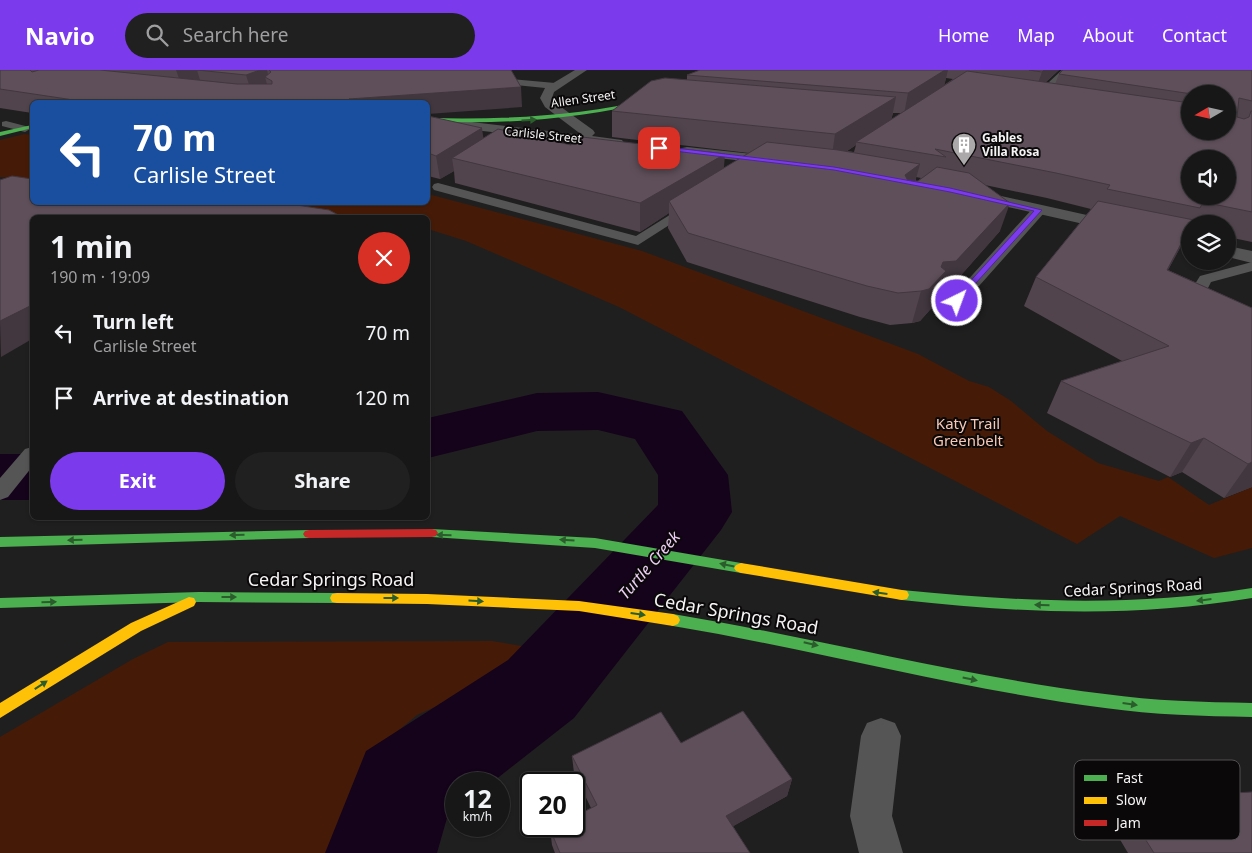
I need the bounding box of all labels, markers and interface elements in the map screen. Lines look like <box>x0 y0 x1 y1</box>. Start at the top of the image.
search box <box>125 13 475 58</box>
text: Navio <box>25 19 95 52</box>
icon: search <box>143 21 171 49</box>
text: Search here <box>183 22 289 48</box>
text: Home <box>938 23 989 47</box>
text: Map <box>1017 23 1055 47</box>
text: About <box>1083 23 1134 47</box>
text: Contact <box>1162 23 1227 47</box>
street label: Allen Street <box>550 85 617 111</box>
north arrow <box>1181 85 1236 140</box>
map controls <box>1181 85 1236 270</box>
text: 70 m <box>133 114 216 161</box>
one-way arrow <box>521 115 537 123</box>
icon: left <box>50 120 115 185</box>
street label: Carlisle Street <box>504 122 583 147</box>
pin <box>638 127 680 169</box>
place label: Gables Villa Rosa <box>982 129 1039 160</box>
building icon: Gables Villa Rosa <box>951 132 977 166</box>
icon: arrive <box>645 134 673 162</box>
button: sound <box>1181 150 1236 205</box>
text: Carlisle Street <box>133 159 275 189</box>
button: layers <box>1181 215 1236 270</box>
text: 1 min <box>50 226 133 267</box>
button: close <box>358 232 410 284</box>
text: 190 m · 19:09 <box>50 266 150 288</box>
position arrow <box>930 274 982 326</box>
text: Turn left <box>93 309 174 335</box>
icon: left <box>50 319 78 347</box>
text: 70 m <box>366 320 410 346</box>
text: Carlisle Street <box>93 335 197 357</box>
icon: arrive <box>50 384 78 412</box>
text: Arrive at destination <box>93 385 289 411</box>
text: 120 m <box>355 385 410 411</box>
park label: Katy Trail Greenbelt <box>933 413 1004 450</box>
button: Exit <box>50 452 225 510</box>
button: Share <box>235 452 410 510</box>
water label: Turtle Creek <box>613 525 685 604</box>
one-way arrow <box>229 531 245 539</box>
one-way arrow <box>436 531 452 539</box>
one-way arrow <box>66 536 82 544</box>
one-way arrow <box>559 536 575 544</box>
one-way arrow <box>720 561 735 569</box>
street label: Cedar Springs Road <box>248 567 414 591</box>
street label: Cedar Springs Road <box>1063 573 1203 601</box>
street label: Cedar Springs Road <box>652 587 820 639</box>
one-way arrow <box>871 589 887 597</box>
one-way arrow <box>221 593 237 601</box>
one-way arrow <box>383 594 399 602</box>
one-way arrow <box>1195 596 1211 604</box>
one-way arrow <box>468 597 484 605</box>
one-way arrow <box>41 598 57 606</box>
one-way arrow <box>1033 601 1049 609</box>
one-way arrow <box>630 611 646 619</box>
one-way arrow <box>804 641 820 649</box>
one-way arrow <box>962 675 977 683</box>
one-way arrow <box>34 680 48 690</box>
one-way arrow <box>1123 700 1139 708</box>
legend <box>1074 760 1240 840</box>
text: Fast <box>1116 768 1143 787</box>
speed limit sign: 20 <box>520 772 585 837</box>
text: 12 <box>463 781 492 815</box>
text: Slow <box>1116 790 1147 809</box>
text: km/h <box>463 808 492 825</box>
text: Jam <box>1114 813 1141 832</box>

